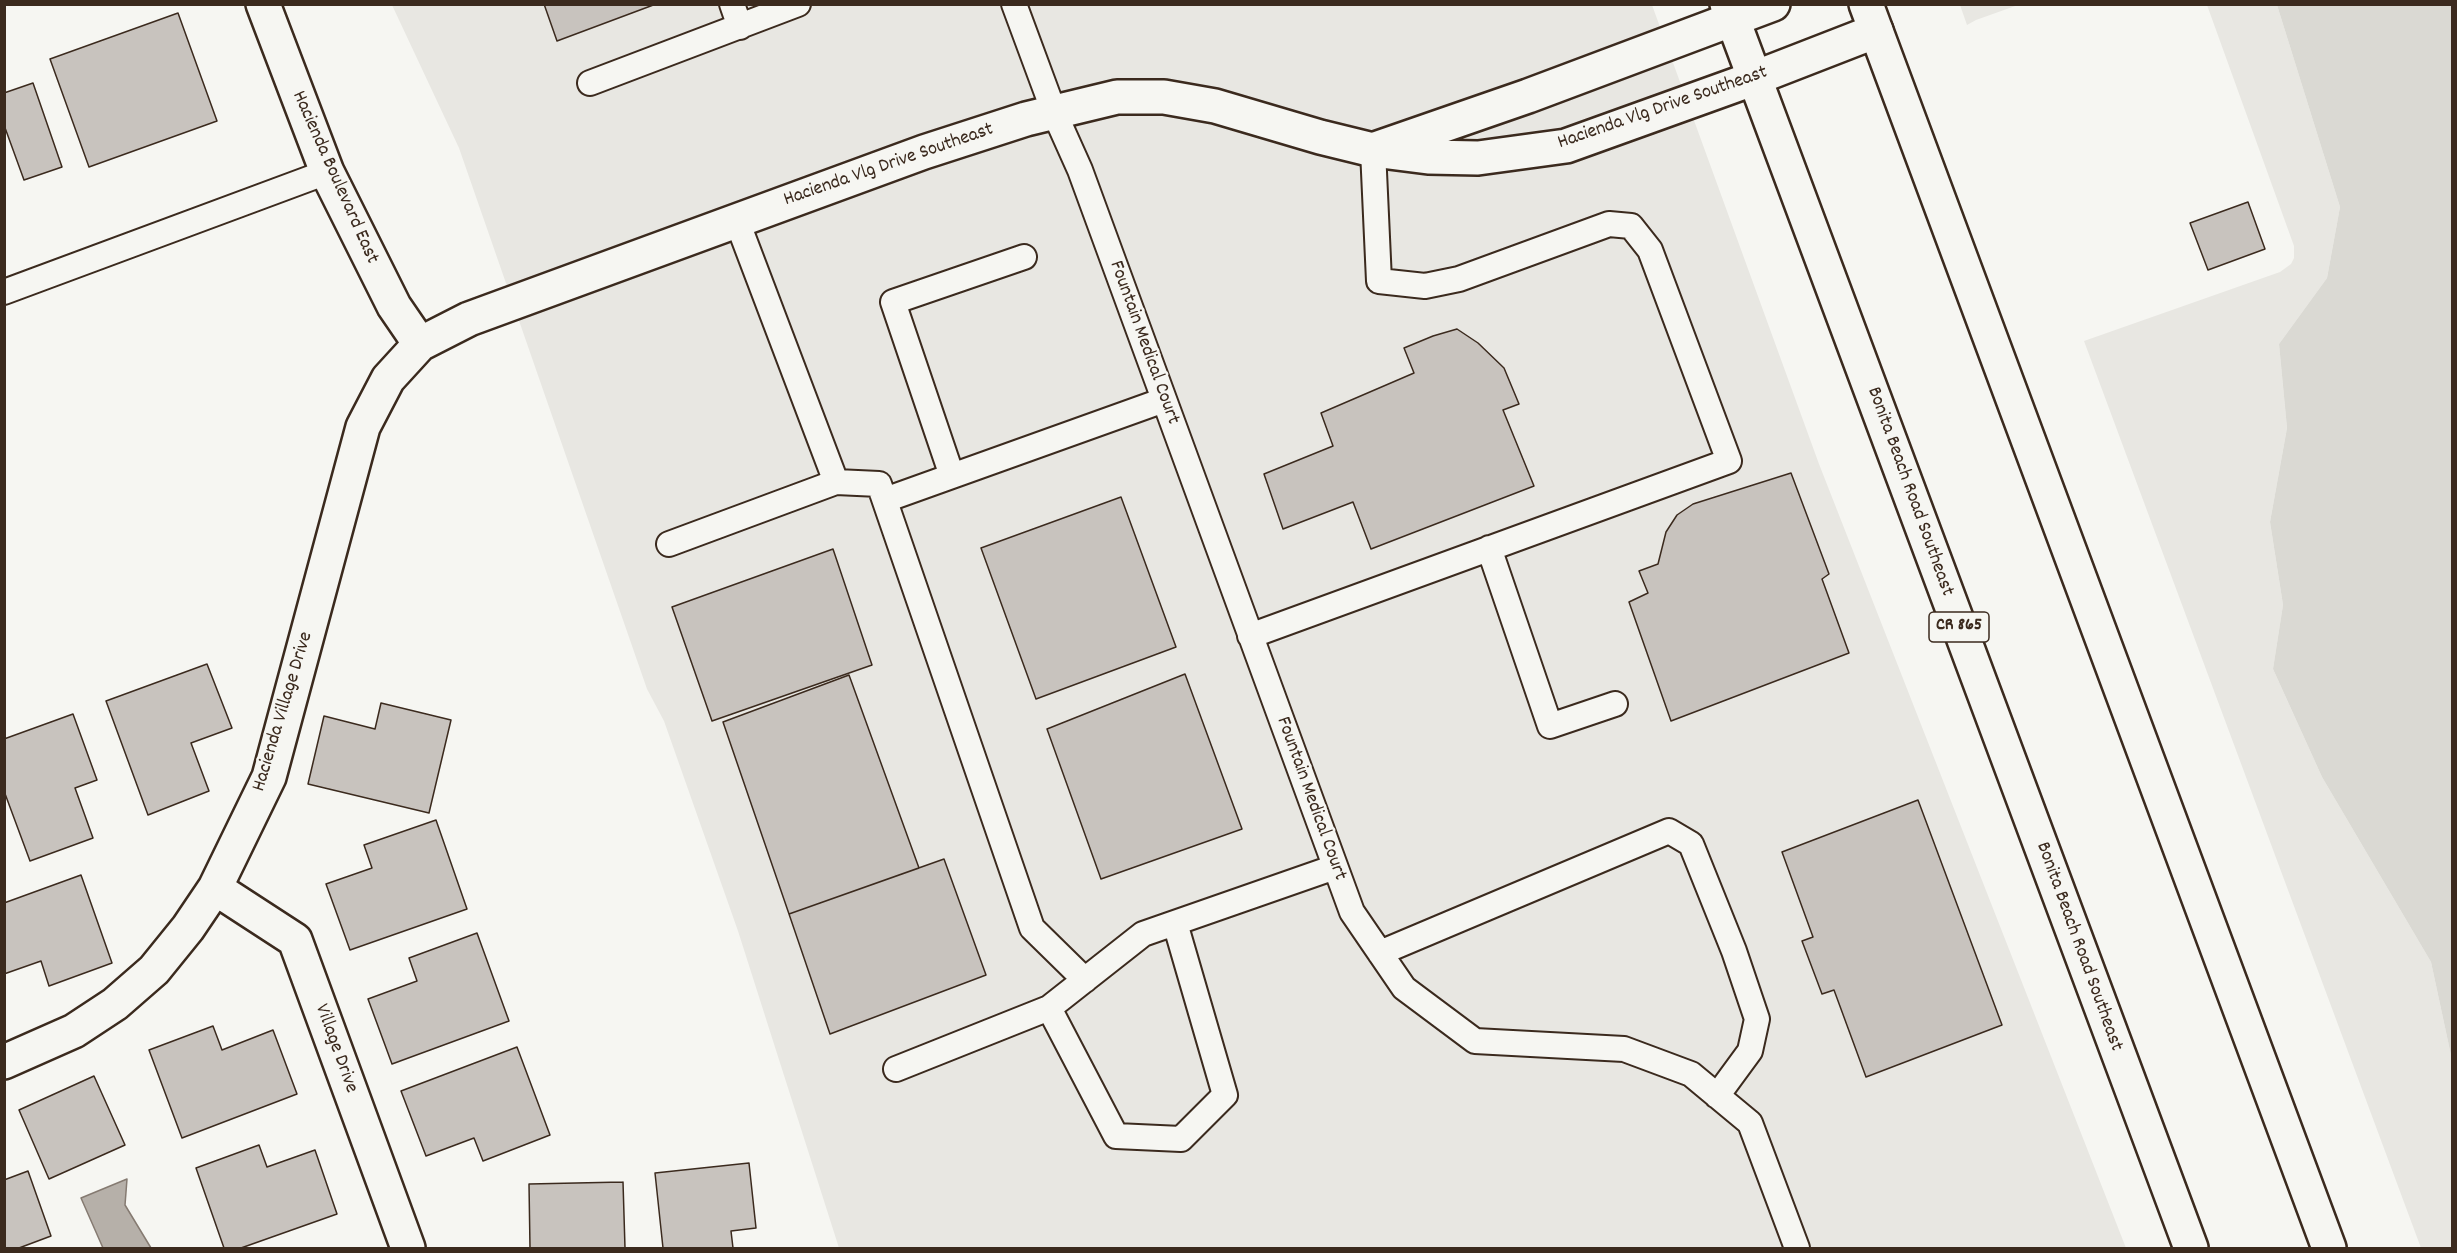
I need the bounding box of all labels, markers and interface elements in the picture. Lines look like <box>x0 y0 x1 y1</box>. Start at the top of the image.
street label: Hacienda Vlg Drive Southeast <box>1555 62 1771 156</box>
street label: Hacienda Boulevard East <box>285 88 383 268</box>
street label: Hacienda Vlg Drive Southeast <box>781 119 997 213</box>
street label: Fountain Medical Court <box>1102 258 1184 428</box>
street label: Bonita Beach Road Southeast <box>1860 384 1958 600</box>
road number: CR 865 <box>1929 612 1989 642</box>
street label: Hacienda Village Drive <box>248 629 320 795</box>
street label: Fountain Medical Court <box>1269 714 1351 884</box>
street label: Bonita Beach Road Southeast <box>2029 839 2127 1055</box>
street label: Village Drive <box>308 1001 362 1097</box>

